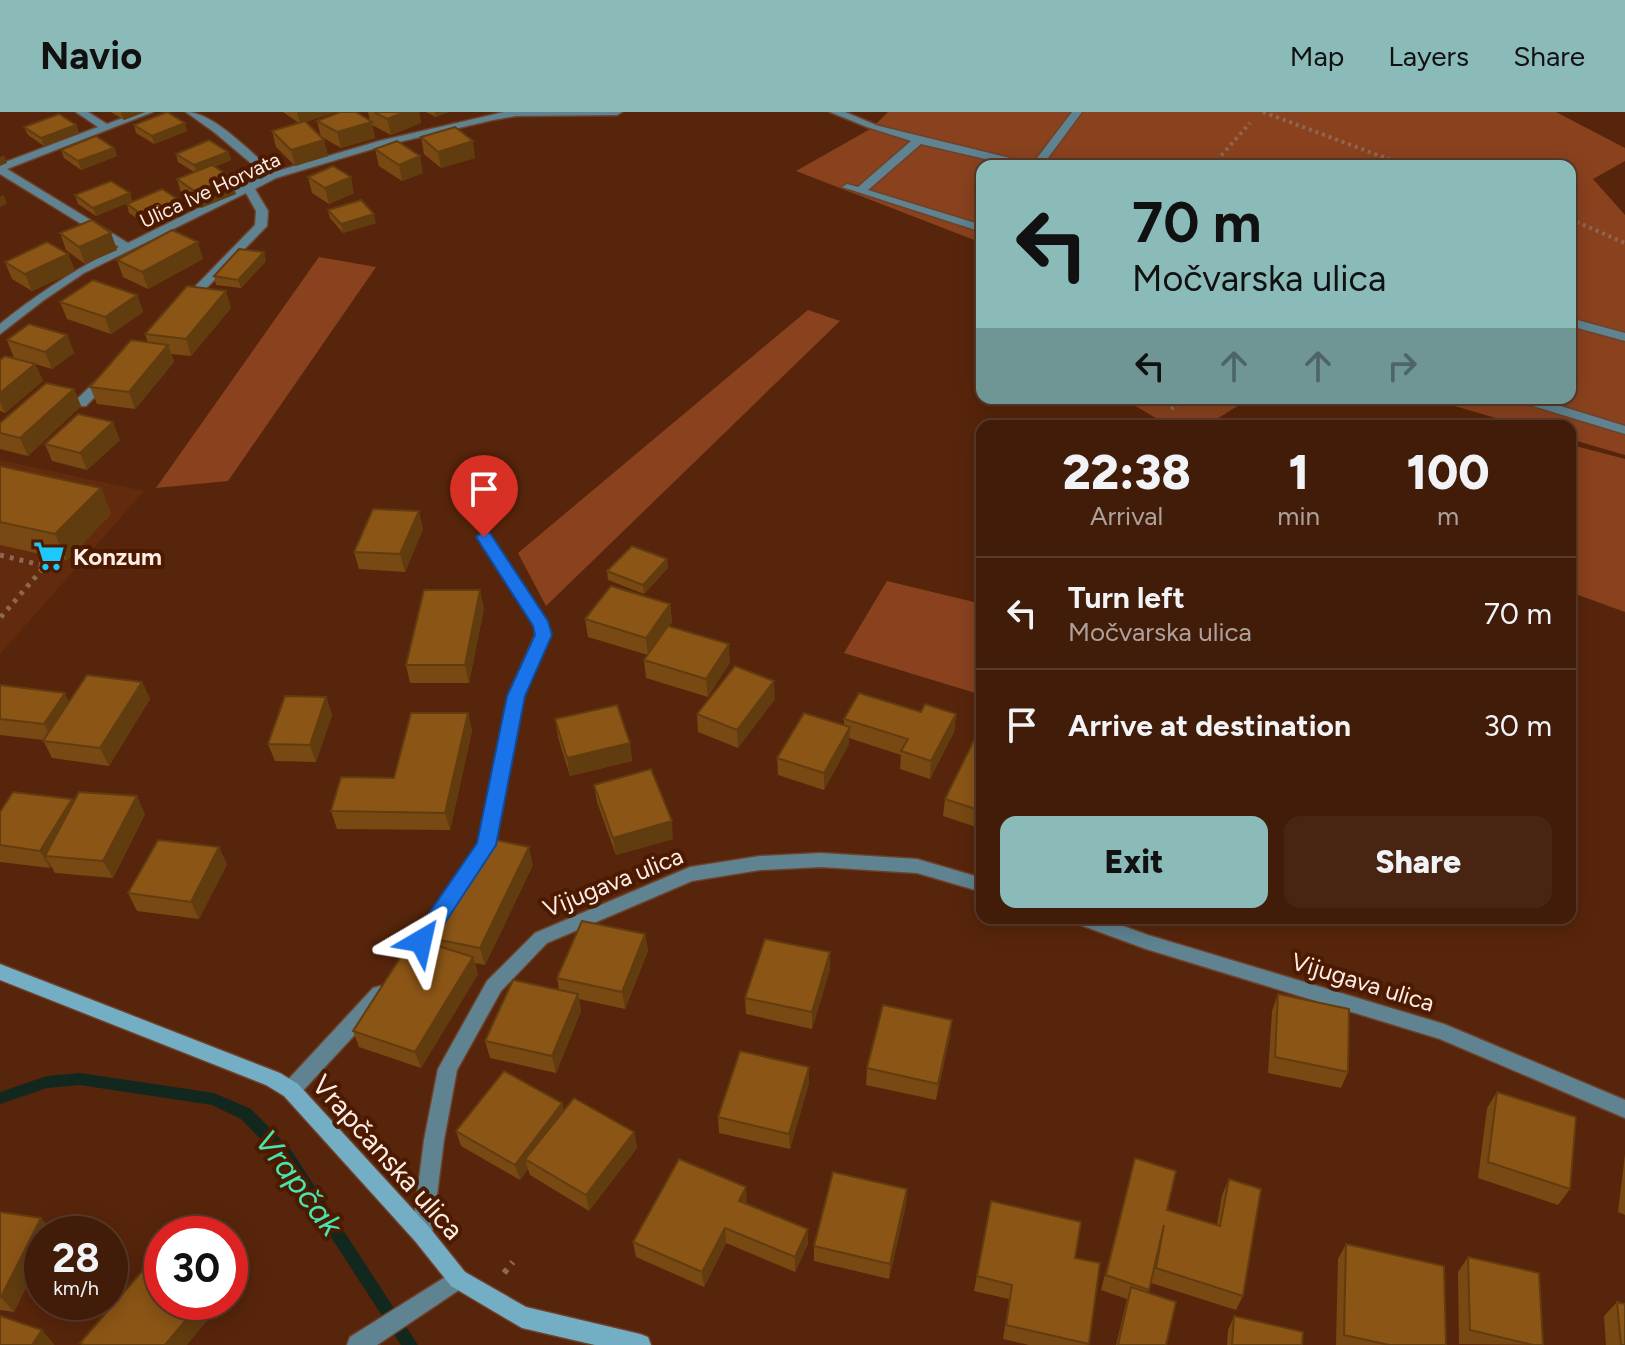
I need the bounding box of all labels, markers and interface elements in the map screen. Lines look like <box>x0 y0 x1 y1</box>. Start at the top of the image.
text: Navio <box>40 33 142 79</box>
text: Map <box>1290 39 1344 73</box>
text: Layers <box>1388 39 1469 73</box>
text: Share <box>1513 39 1585 73</box>
street label: Ulica Ive Horvata <box>136 147 284 233</box>
text: 70 m <box>1132 189 1262 256</box>
icon: left <box>1000 192 1104 296</box>
text: Močvarska ulica <box>1132 257 1386 300</box>
icon: left <box>1128 344 1172 388</box>
icon: ahead <box>1212 344 1256 388</box>
icon: ahead <box>1296 344 1340 388</box>
icon: right <box>1380 344 1424 388</box>
text: 22:38 <box>1063 443 1191 501</box>
text: 1 <box>1288 443 1309 501</box>
text: 100 <box>1406 443 1489 501</box>
pin <box>450 455 518 537</box>
icon: arrive <box>462 467 506 511</box>
text: Arrival <box>1090 500 1163 532</box>
text: min <box>1277 500 1320 532</box>
text: m <box>1437 500 1459 532</box>
supermarket icon: Konzum <box>32 539 66 573</box>
place label: Konzum <box>73 542 162 571</box>
text: Turn left <box>1068 579 1185 616</box>
icon: left <box>1000 591 1044 635</box>
text: 70 m <box>1484 595 1552 632</box>
text: Močvarska ulica <box>1068 616 1252 648</box>
icon: arrive <box>1000 703 1044 747</box>
text: Arrive at destination <box>1068 707 1351 744</box>
text: 30 m <box>1484 707 1552 744</box>
button: Exit <box>1000 816 1268 908</box>
button: Share <box>1284 816 1552 908</box>
street label: Vijugava ulica <box>539 841 687 923</box>
position arrow <box>379 899 463 983</box>
street label: Vijugava ulica <box>1288 946 1438 1018</box>
street label: Vrapčanska ulica <box>305 1068 471 1246</box>
water label: Vrapčak <box>247 1123 352 1244</box>
speed limit sign: 30 <box>144 1216 248 1320</box>
text: 28 <box>52 1234 100 1282</box>
text: km/h <box>53 1276 99 1300</box>

